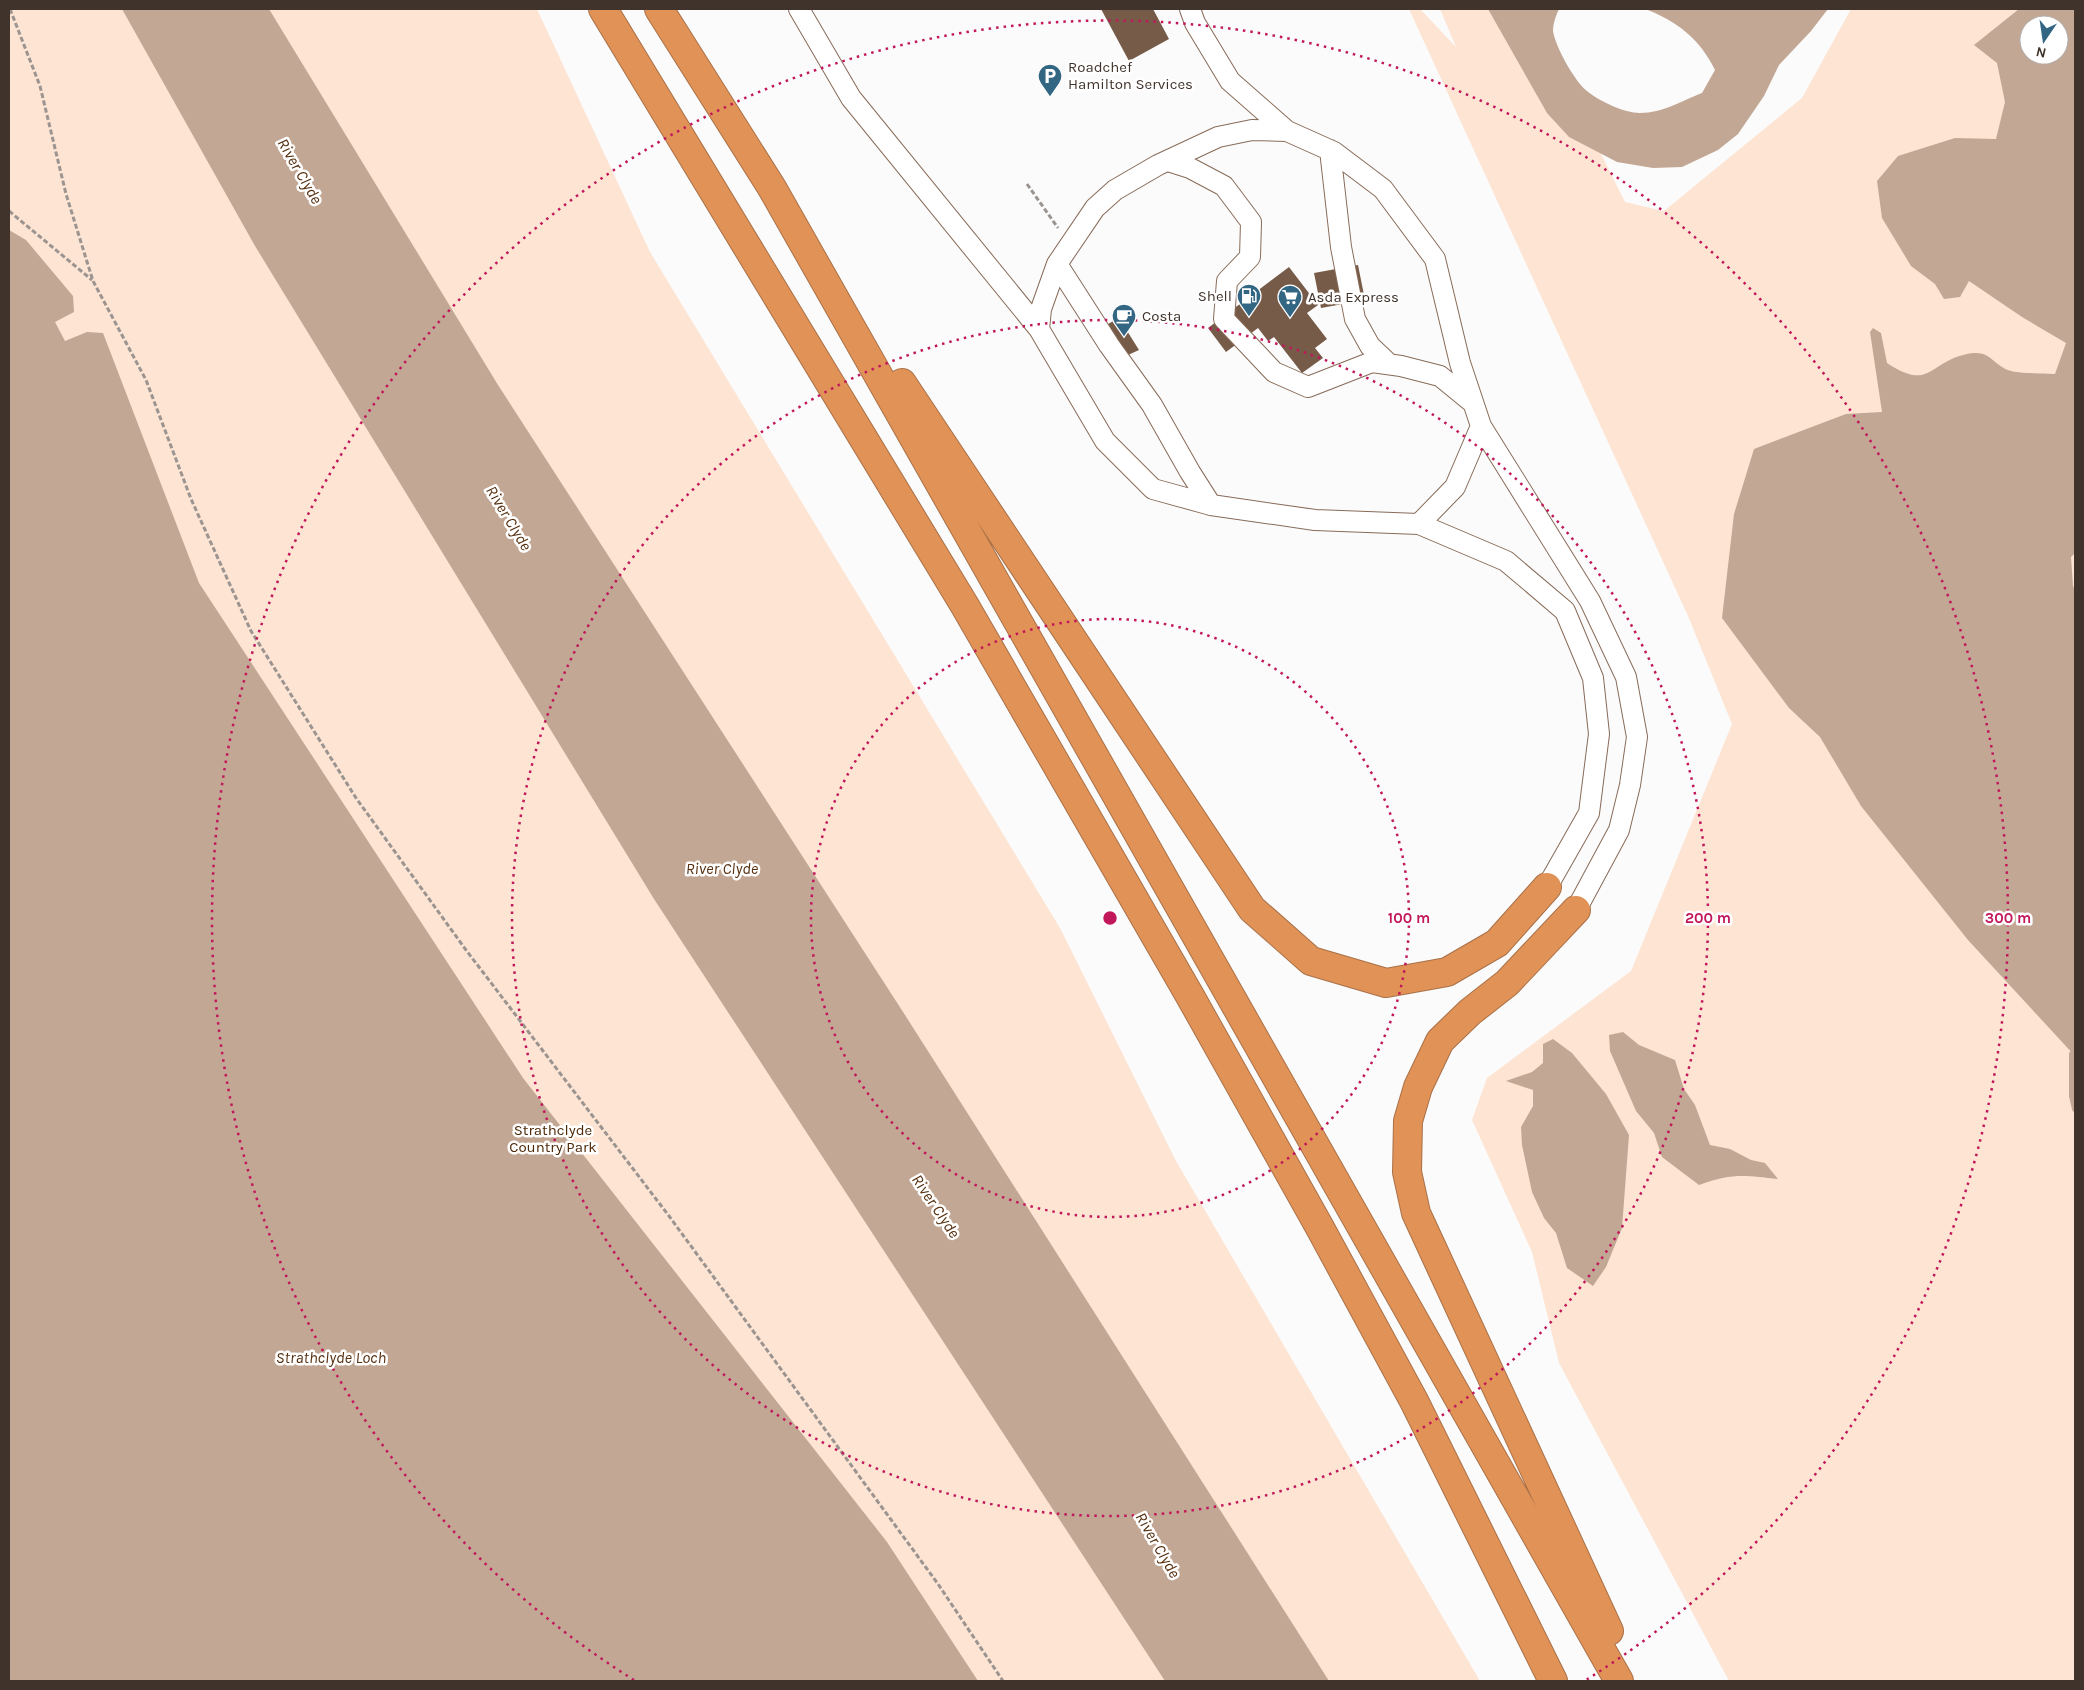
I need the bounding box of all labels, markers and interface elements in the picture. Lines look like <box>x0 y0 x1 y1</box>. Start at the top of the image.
north arrow <box>2019 15 2069 65</box>
text: N <box>2034 43 2048 62</box>
place label: Roadchef Hamilton Services <box>1068 58 1193 93</box>
parking icon: Roadchef Hamilton Services <box>1037 63 1063 97</box>
water label: River Clyde <box>274 135 327 208</box>
fuel station icon: Shell <box>1236 283 1262 317</box>
supermarket icon: Asda Express <box>1277 284 1303 318</box>
place label: Shell <box>1198 287 1232 305</box>
place label: Asda Express <box>1308 288 1399 306</box>
cafe icon: Costa <box>1111 303 1137 337</box>
place label: Costa <box>1142 307 1181 325</box>
water label: River Clyde <box>482 482 536 554</box>
water label: River Clyde <box>686 859 759 878</box>
centre of rings <box>1101 909 1119 927</box>
text: 100 m <box>1388 909 1430 927</box>
text: 200 m <box>1685 909 1731 927</box>
text: 300 m <box>1985 909 2031 927</box>
park label: Strathclyde Country Park <box>509 1121 597 1156</box>
water label: River Clyde <box>908 1171 964 1242</box>
water label: Strathclyde Loch <box>276 1348 386 1367</box>
water label: River Clyde <box>1132 1509 1185 1582</box>

